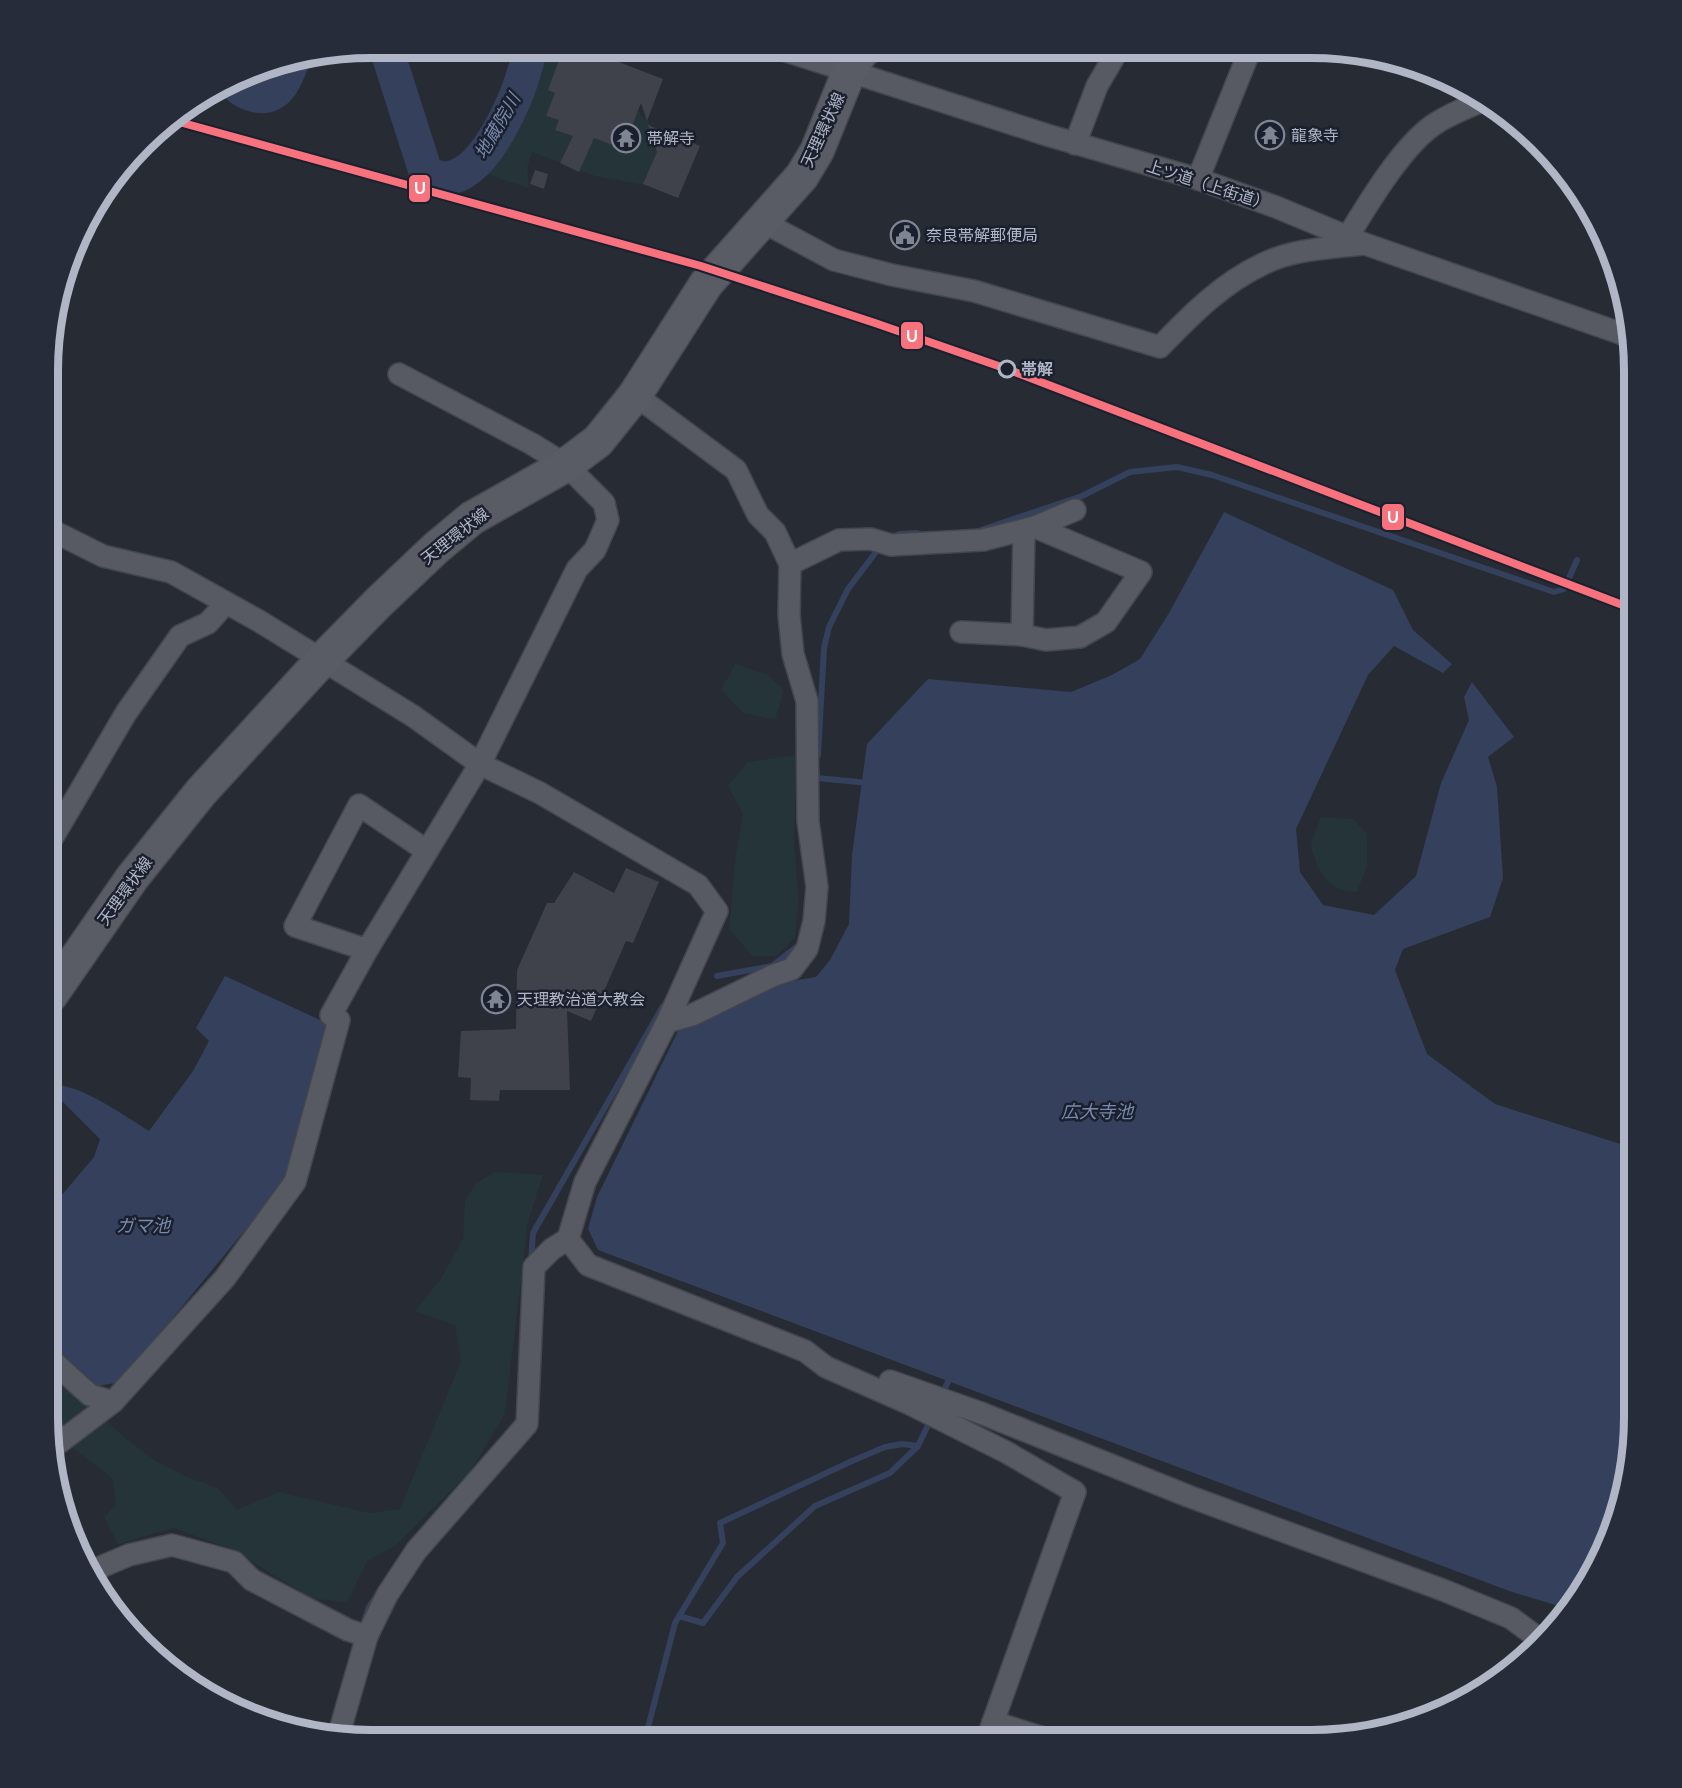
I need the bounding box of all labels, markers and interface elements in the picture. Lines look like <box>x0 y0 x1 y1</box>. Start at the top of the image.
water label: 地蔵院川 <box>470 88 525 162</box>
street label: 天理環状線 <box>797 90 849 170</box>
temple icon: 龍象寺 <box>1254 119 1286 151</box>
temple icon: 帯解寺 <box>610 122 642 154</box>
place label: 龍象寺 <box>1291 126 1339 145</box>
place label: 帯解寺 <box>647 129 695 148</box>
street label: 上ツ道（上街道） <box>1144 156 1272 214</box>
line badge: U <box>408 174 431 203</box>
text: U <box>414 179 426 198</box>
public building icon: 奈良帯解郵便局 <box>889 219 921 251</box>
place label: 奈良帯解郵便局 <box>926 226 1038 245</box>
line badge: U <box>900 321 924 350</box>
text: U <box>906 327 918 346</box>
marker: 帯解 <box>998 360 1016 378</box>
place label: 帯解 <box>1021 360 1053 379</box>
line badge: U <box>1381 503 1405 531</box>
street label: 天理環状線 <box>418 504 492 568</box>
text: U <box>1387 508 1399 527</box>
street label: 天理環状線 <box>94 853 156 929</box>
temple icon: 天理教治道大教会 <box>480 983 512 1015</box>
place label: 天理教治道大教会 <box>517 990 645 1009</box>
water label: 広大寺池 <box>1061 1101 1135 1122</box>
water label: ガマ池 <box>116 1215 172 1236</box>

